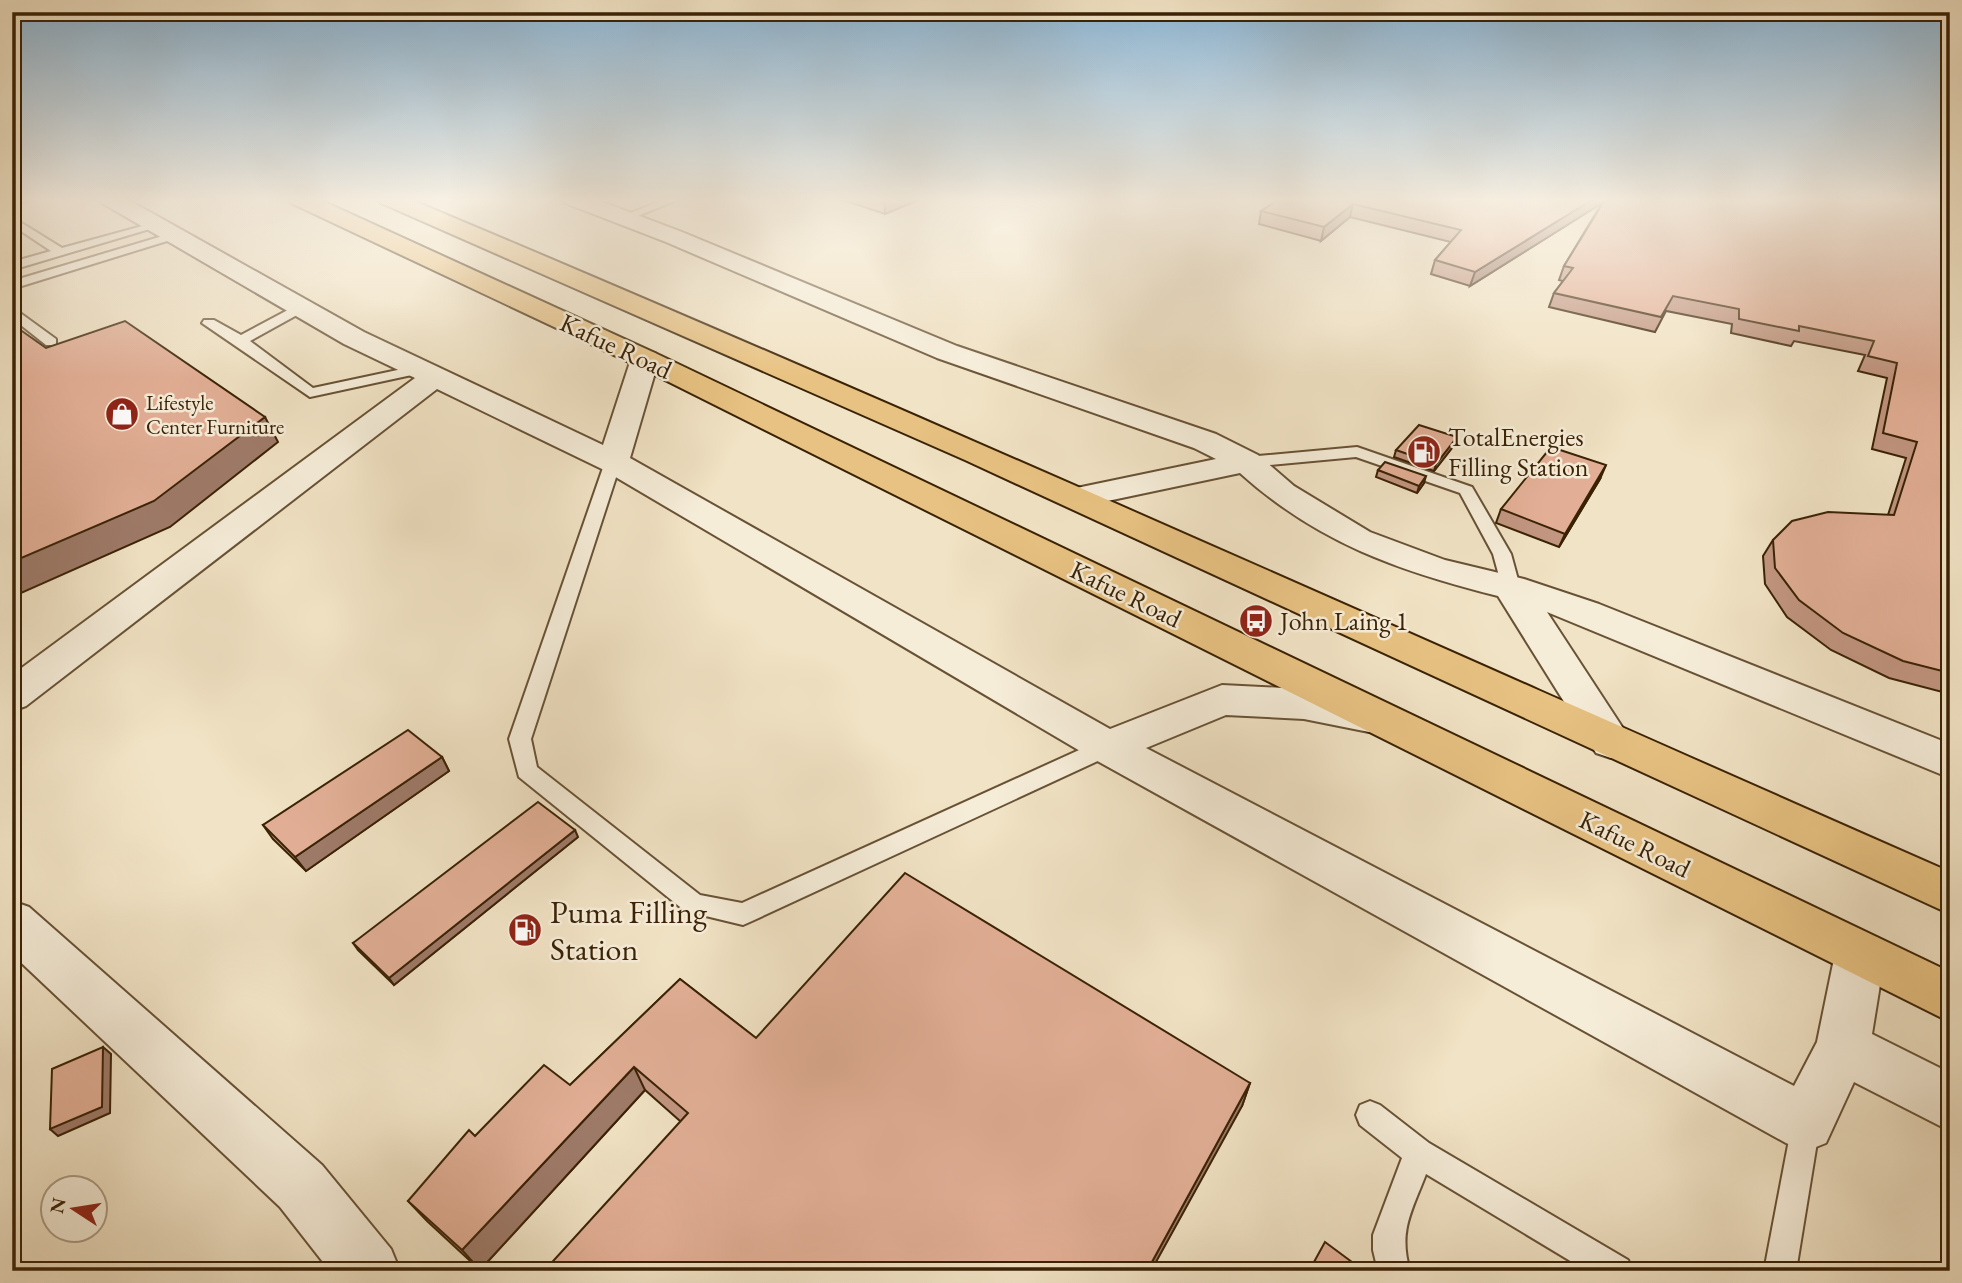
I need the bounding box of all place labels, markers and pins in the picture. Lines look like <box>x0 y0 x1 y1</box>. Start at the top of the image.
place label: Lifestyle Center Furniture <box>146 389 284 440</box>
shop icon: Lifestyle Center Furniture <box>103 395 141 433</box>
place label: TotalEnergies Filling Station <box>1448 420 1589 484</box>
fuel station icon: TotalEnergies Filling Station <box>1405 433 1443 471</box>
bus stop icon: John Laing 1 <box>1237 602 1275 640</box>
place label: John Laing 1 <box>1278 604 1408 638</box>
place label: Puma Filling Station <box>550 891 708 970</box>
fuel station icon: Puma Filling Station <box>506 911 544 949</box>

